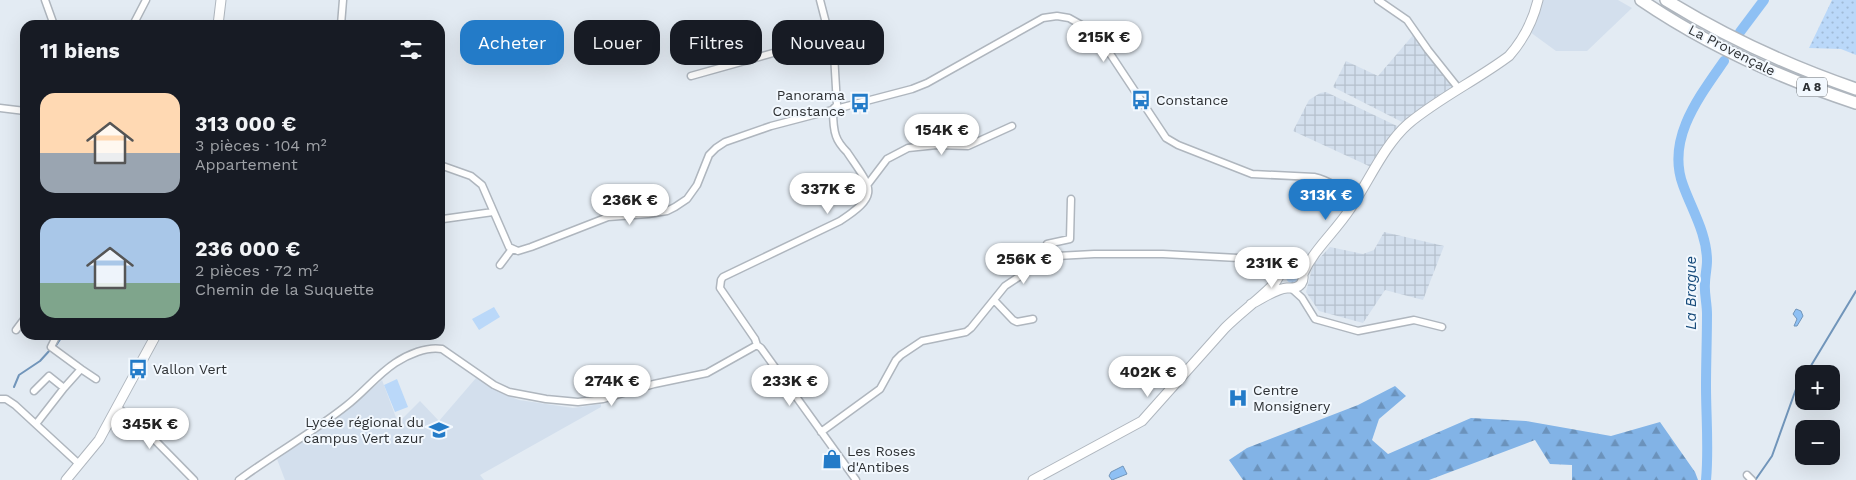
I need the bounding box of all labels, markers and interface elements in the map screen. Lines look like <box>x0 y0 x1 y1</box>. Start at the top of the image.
chip: Acheter <box>460 20 564 65</box>
chip: Louer <box>574 20 660 65</box>
chip: Filtres <box>670 20 762 65</box>
chip: Nouveau <box>772 20 884 65</box>
pin: 215K € <box>1063 20 1145 63</box>
street label: La Provençale <box>1686 21 1778 79</box>
text: 215K € <box>1078 27 1130 46</box>
icon: filters <box>397 36 425 64</box>
text: 11 biens <box>40 38 120 63</box>
road number: A 8 <box>1797 77 1827 96</box>
place label: Panorama Constance <box>773 87 845 119</box>
bus stop icon: Constance <box>1130 89 1152 111</box>
bus stop icon: Panorama Constance <box>849 92 871 114</box>
place label: Constance <box>1156 92 1228 108</box>
text: 313 000 € <box>195 111 296 136</box>
icon: home <box>80 113 140 173</box>
pin: 154K € <box>901 114 983 156</box>
text: 154K € <box>915 120 969 139</box>
text: 3 pièces · 104 m² <box>195 136 327 155</box>
text: Appartement <box>195 155 298 174</box>
pin: 337K € <box>787 172 869 215</box>
pin: 313K € <box>1285 178 1367 221</box>
text: 337K € <box>800 179 856 198</box>
pin: 236K € <box>589 184 671 226</box>
text: 313K € <box>1300 185 1352 204</box>
text: 236K € <box>602 190 658 209</box>
text: 236 000 € <box>195 236 300 261</box>
icon: home <box>80 238 140 298</box>
pin: 256K € <box>983 242 1065 285</box>
pin: 231K € <box>1231 246 1313 289</box>
text: 256K € <box>996 249 1052 268</box>
text: 231K € <box>1246 253 1298 272</box>
water label: La Brague <box>1682 256 1700 330</box>
text: 2 pièces · 72 m² <box>195 261 319 280</box>
text: Chemin de la Suquette <box>195 280 374 299</box>
pin: 402K € <box>1107 356 1189 398</box>
bus stop icon: Vallon Vert <box>127 358 149 380</box>
place label: Vallon Vert <box>153 361 227 377</box>
text: 402K € <box>1120 362 1177 381</box>
pin: 274K € <box>571 364 653 407</box>
pin: 233K € <box>749 364 831 407</box>
map controls <box>1795 365 1840 465</box>
button: + <box>1795 365 1840 410</box>
text: 274K € <box>585 371 639 390</box>
text: 233K € <box>762 371 818 390</box>
place label: Centre Monsignery <box>1253 382 1331 414</box>
hospital icon: Centre Monsignery <box>1227 387 1249 409</box>
pin: 345K € <box>109 408 191 450</box>
text: 345K € <box>122 414 178 433</box>
place label: Lycée régional du campus Vert azur <box>304 414 424 446</box>
school or university icon: Lycée régional du campus Vert azur <box>428 419 450 441</box>
button: − <box>1795 420 1840 465</box>
place label: Les Roses d'Antibes <box>847 443 916 475</box>
shop icon: Les Roses d'Antibes <box>821 448 843 470</box>

